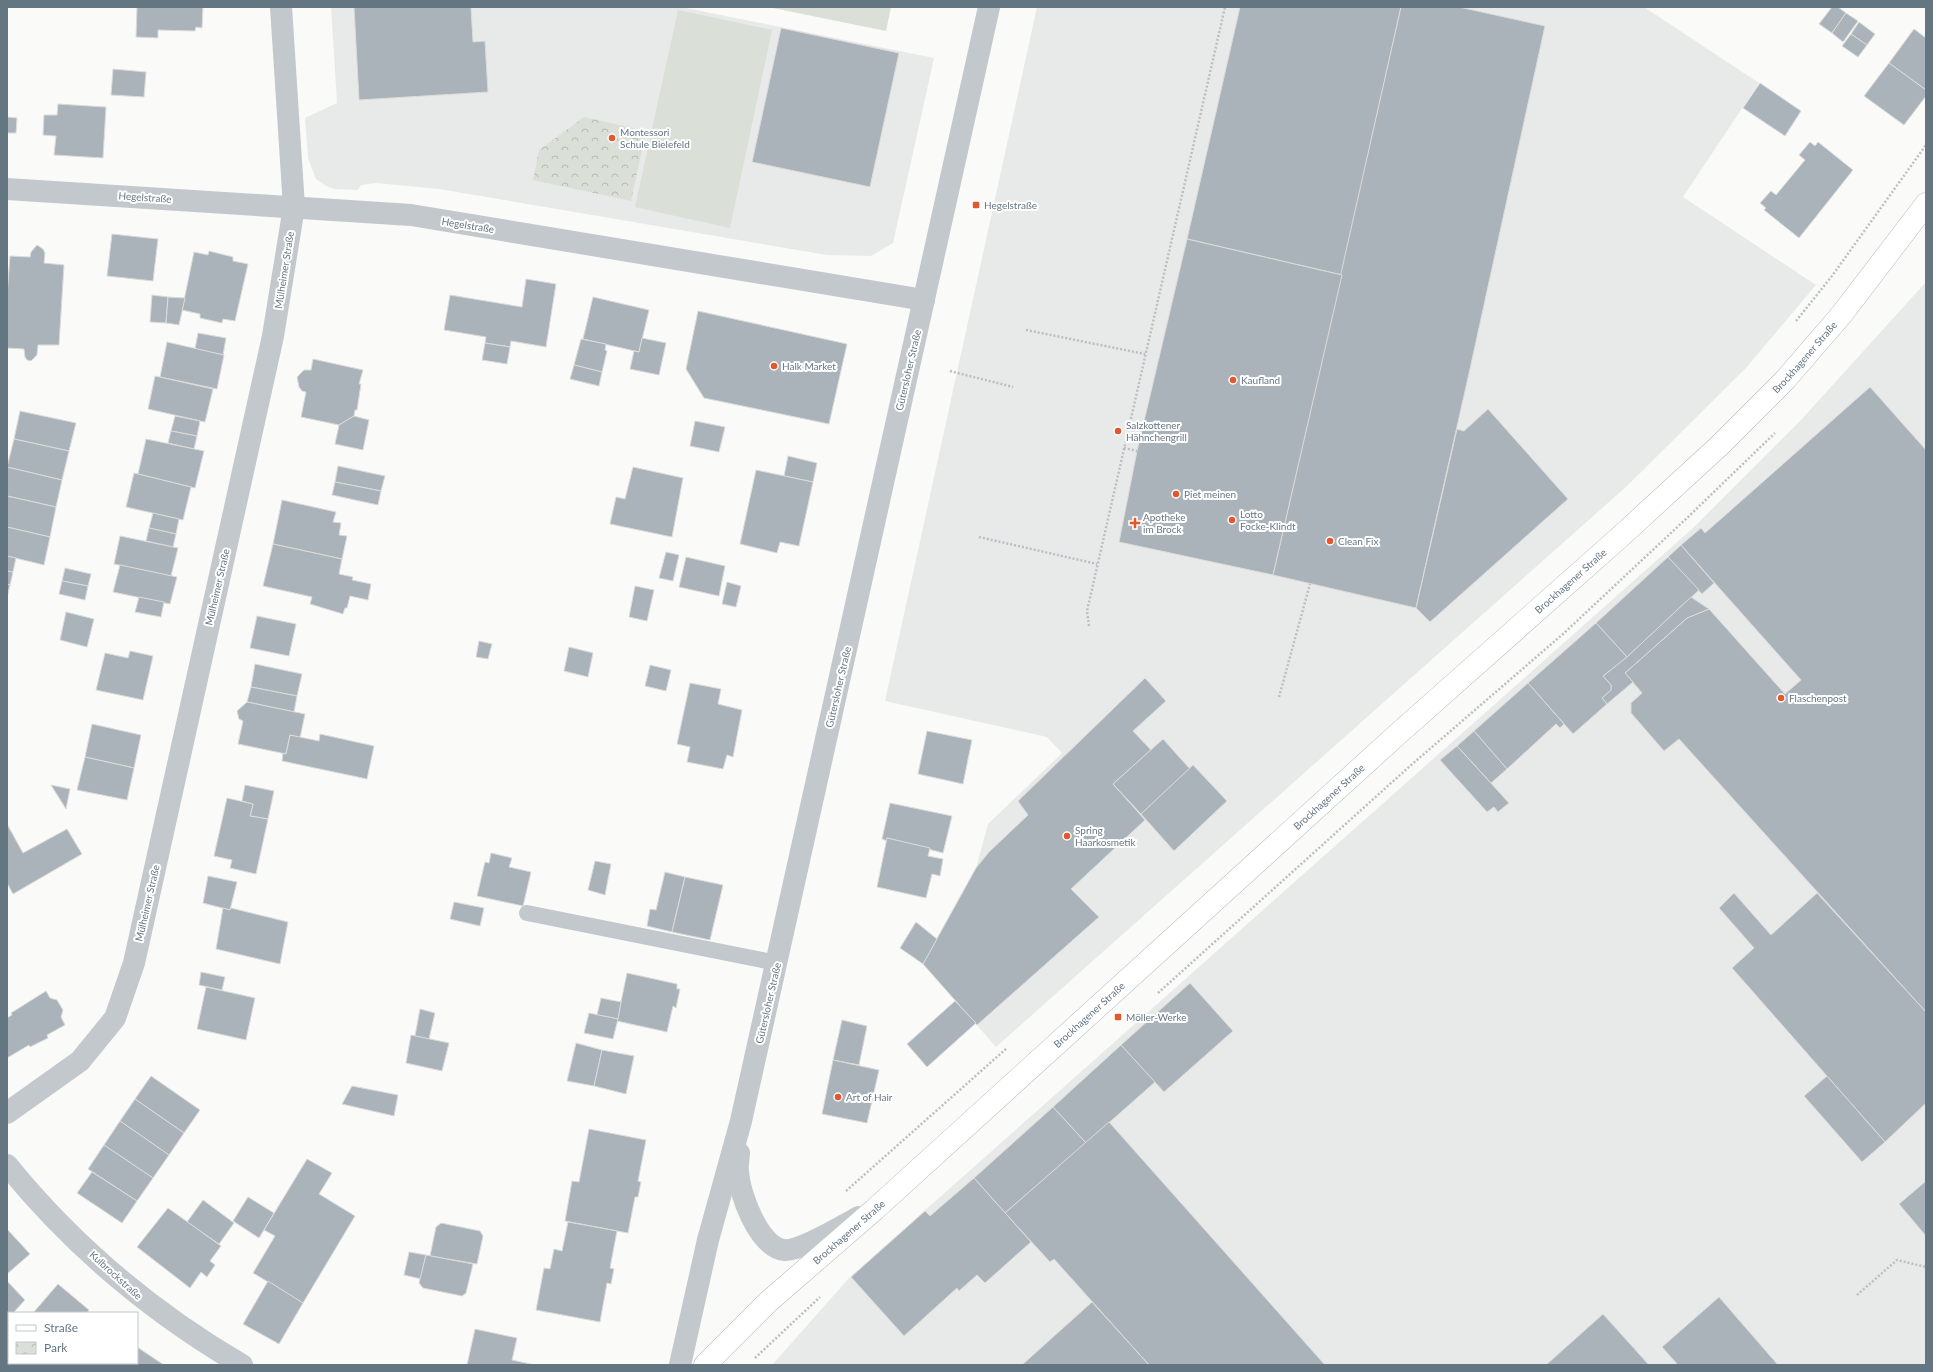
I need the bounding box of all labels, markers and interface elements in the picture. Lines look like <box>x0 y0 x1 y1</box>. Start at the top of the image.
place label: Montessori Schule Bielefeld <box>620 126 690 150</box>
marker: Montessori Schule Bielefeld <box>607 133 617 143</box>
street label: Hegelstraße <box>118 189 172 205</box>
place label: Hegelstraße <box>984 199 1037 211</box>
marker: Hegelstraße <box>971 200 981 210</box>
street label: Hegelstraße <box>441 215 495 235</box>
street label: Mülheimer Straße <box>272 230 296 310</box>
street label: Brockhagener Straße <box>1770 319 1839 395</box>
street label: Gütersloher Straße <box>893 328 923 412</box>
place label: Halk Market <box>782 360 836 372</box>
marker: Halk Market <box>769 361 779 371</box>
place label: Kaufland <box>1241 374 1280 386</box>
marker: Kaufland <box>1228 375 1238 385</box>
place label: Salzkottener Hähnchengrill <box>1126 419 1187 443</box>
marker: Salzkottener Hähnchengrill <box>1113 426 1123 436</box>
place label: Piet meinen <box>1184 488 1236 500</box>
marker: Piet meinen <box>1171 489 1181 499</box>
place label: Lotto Focke-Klindt <box>1240 508 1296 532</box>
place label: Apotheke im Brock <box>1143 511 1185 535</box>
marker: Lotto Focke-Klindt <box>1227 515 1237 525</box>
marker: Apotheke im Brock <box>1130 518 1140 528</box>
place label: Clean Fix <box>1338 535 1378 547</box>
marker: Clean Fix <box>1325 536 1335 546</box>
street label: Brockhagener Straße <box>1532 546 1609 616</box>
street label: Mülheimer Straße <box>202 548 232 626</box>
street label: Gütersloher Straße <box>823 645 853 729</box>
place label: Flaschenpost <box>1789 692 1847 704</box>
marker: Flaschenpost <box>1776 693 1786 703</box>
street label: Brockhagener Straße <box>1291 761 1367 832</box>
place label: Spring Haarkosmetik <box>1075 824 1136 848</box>
marker: Spring Haarkosmetik <box>1062 831 1072 841</box>
street label: Mülheimer Straße <box>132 864 162 942</box>
street label: Gütersloher Straße <box>753 961 783 1045</box>
street label: Brockhagener Straße <box>1051 979 1127 1050</box>
place label: Möller-Werke <box>1126 1011 1187 1023</box>
marker: Möller-Werke <box>1113 1012 1123 1022</box>
place label: Art of Hair <box>846 1091 893 1103</box>
marker: Art of Hair <box>833 1092 843 1102</box>
street label: Brockhagener Straße <box>810 1197 887 1266</box>
street label: Kulbrockstraße <box>87 1248 145 1302</box>
legend <box>8 1312 138 1364</box>
text: Straße <box>44 1320 78 1335</box>
text: Park <box>44 1340 68 1355</box>

